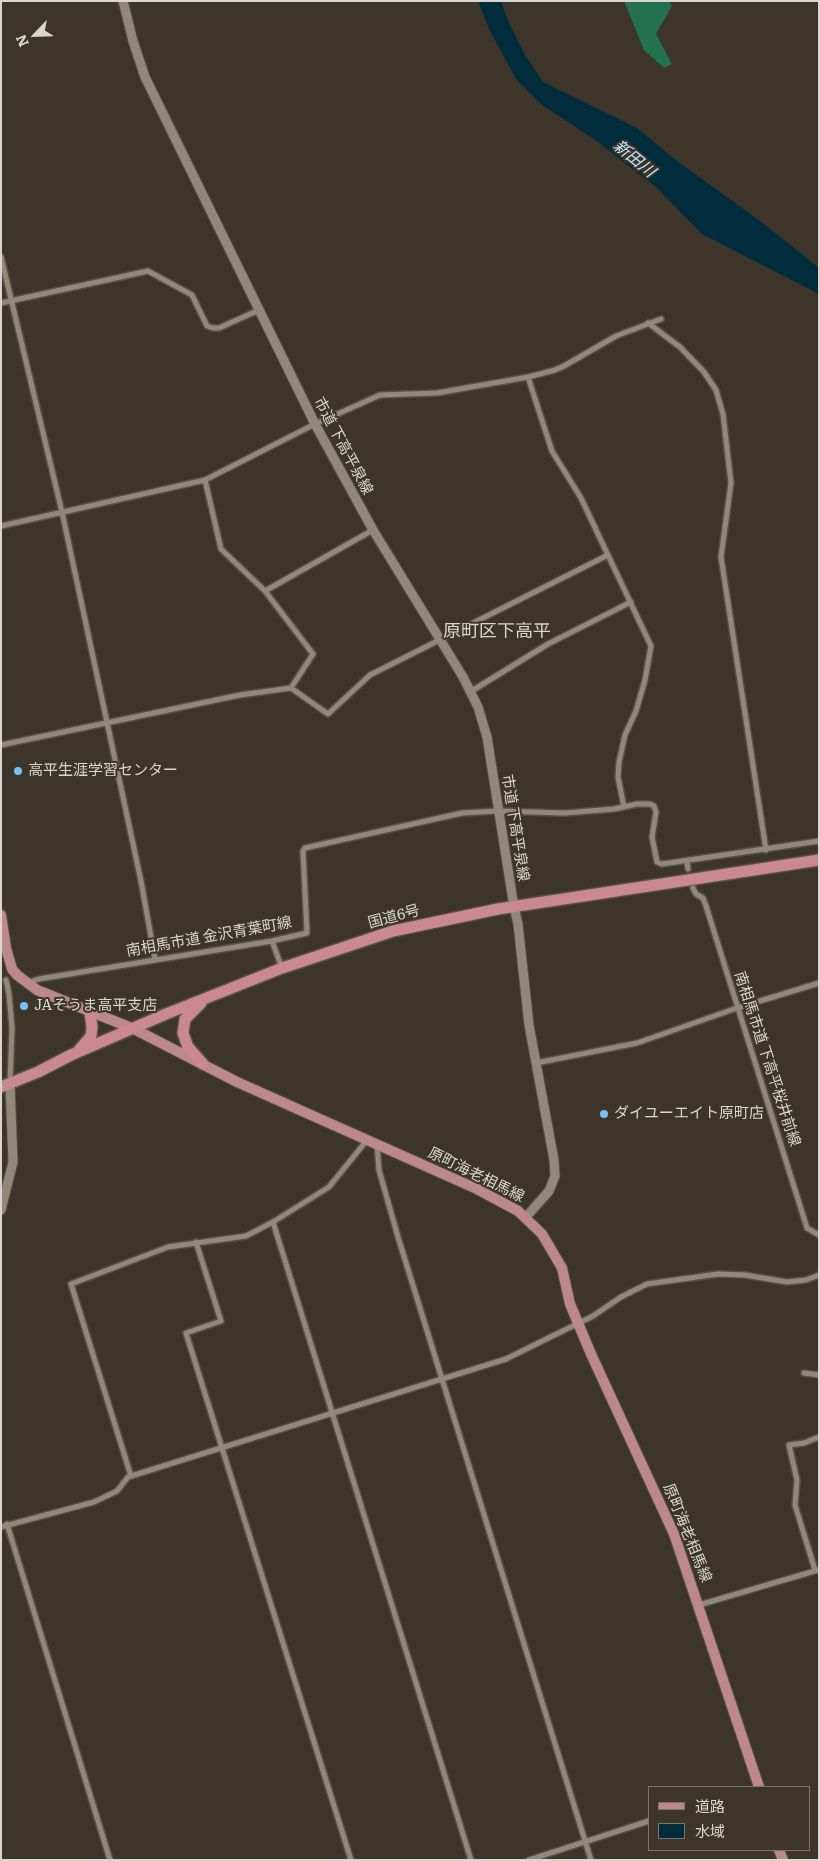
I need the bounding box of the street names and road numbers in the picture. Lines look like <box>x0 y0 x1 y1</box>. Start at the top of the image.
street label: 市道 下高平泉線 <box>310 394 376 498</box>
street label: 市道 下高平泉線 <box>498 773 532 883</box>
street label: 国道6号 <box>366 901 422 933</box>
street label: 南相馬市道 金沢青葉町線 <box>125 914 293 960</box>
street label: 南相馬市道 下高平桜井前線 <box>730 969 804 1149</box>
street label: 原町海老相馬線 <box>425 1144 527 1206</box>
street label: 原町海老相馬線 <box>659 1481 715 1585</box>

